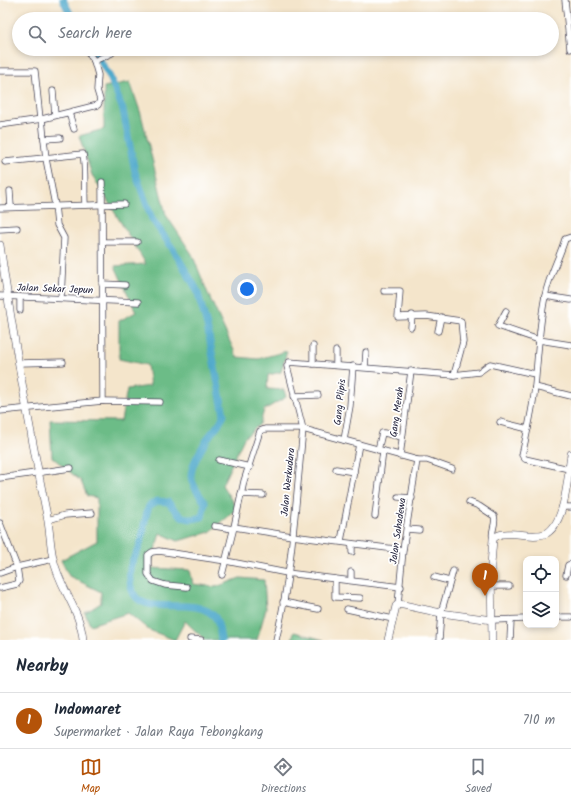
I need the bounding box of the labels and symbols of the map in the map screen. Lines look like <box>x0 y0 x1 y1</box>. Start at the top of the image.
your location <box>237 279 257 299</box>
street label: Jalan Sekar Jepun <box>17 280 93 298</box>
street label: Gang Plipis <box>330 377 350 426</box>
street label: Gang Merah <box>386 386 408 438</box>
street label: Jalan Werkudara <box>276 447 300 517</box>
street label: Jalan Sahadewa <box>385 497 411 565</box>
pin: 1 <box>472 563 498 596</box>

